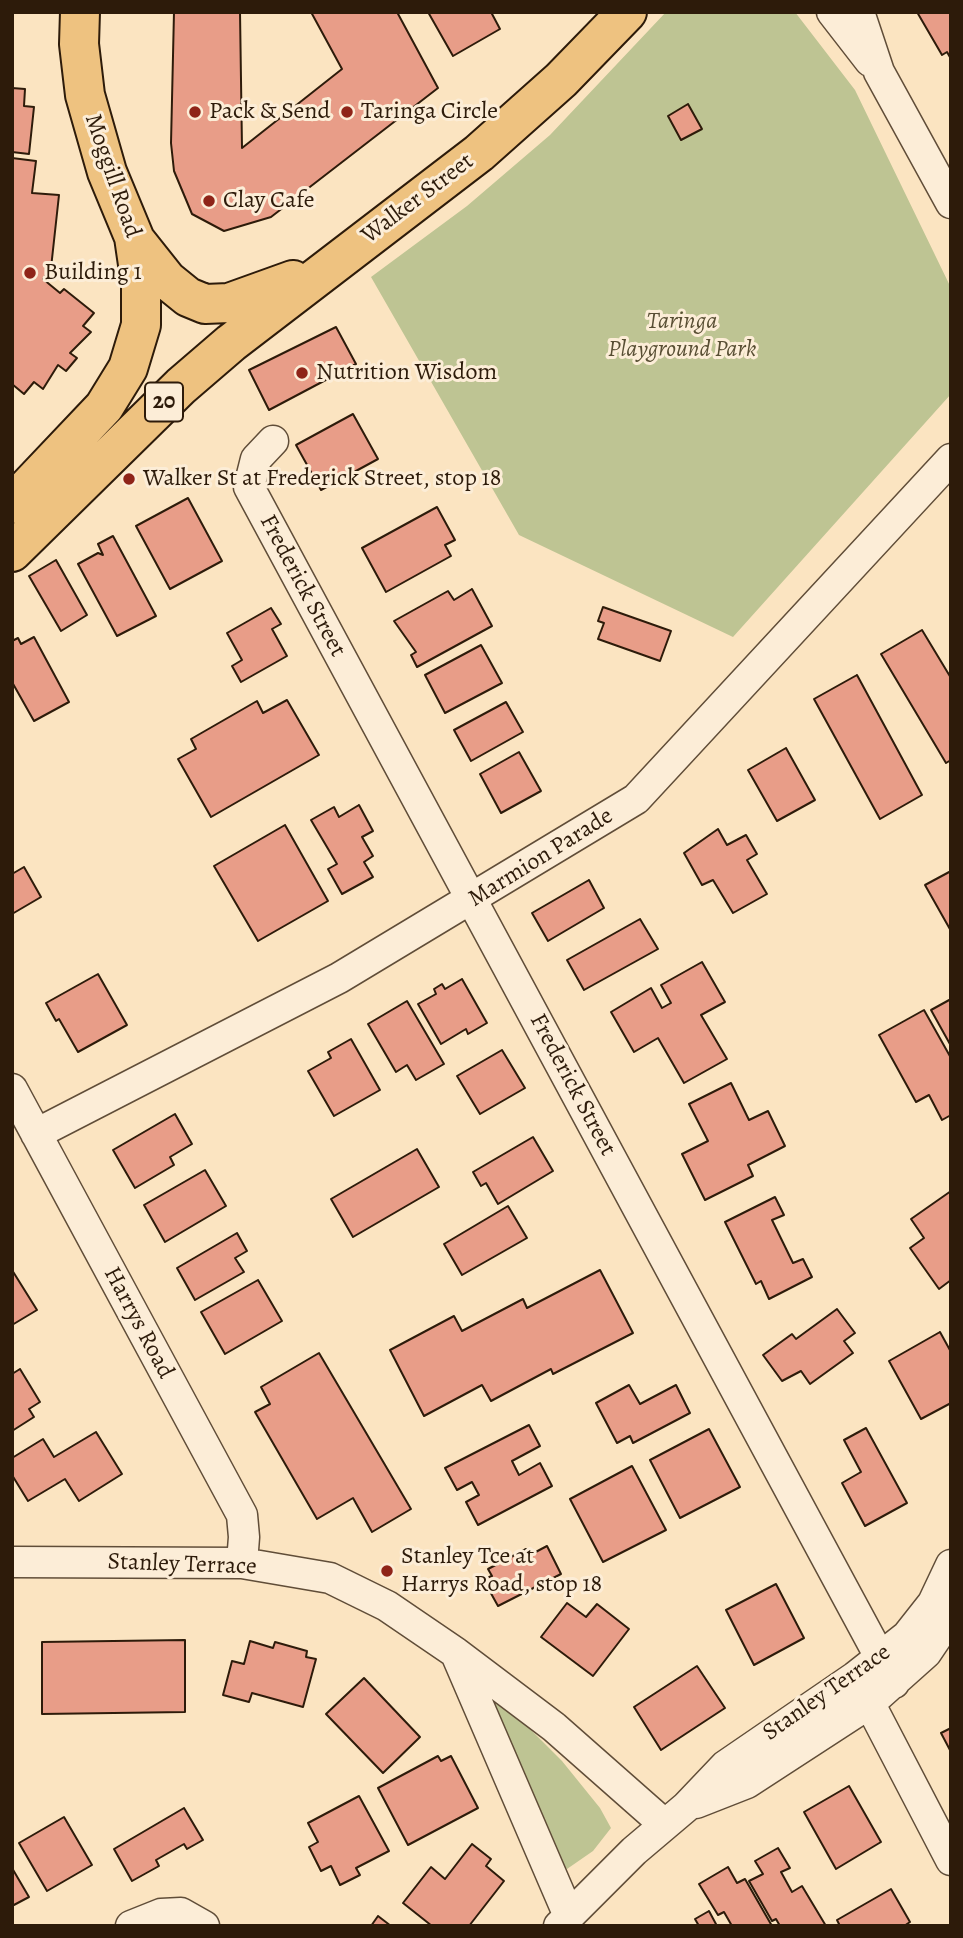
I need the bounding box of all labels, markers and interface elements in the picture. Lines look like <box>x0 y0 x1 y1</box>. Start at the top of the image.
place label: Pack & Send <box>209 98 330 126</box>
place label: Taringa Circle <box>361 98 498 126</box>
marker: Pack & Send <box>187 104 203 120</box>
marker: Taringa Circle <box>339 104 355 120</box>
street label: Moggill Road <box>77 110 147 242</box>
street label: Walker Street <box>356 148 480 250</box>
place label: Clay Cafe <box>223 187 315 215</box>
marker: Clay Cafe <box>201 193 217 209</box>
place label: Building 1 <box>44 259 142 287</box>
marker: Building 1 <box>22 265 38 281</box>
park label: Taringa Playground Park <box>608 308 756 364</box>
place label: Nutrition Wisdom <box>316 359 497 387</box>
marker: Nutrition Wisdom <box>294 365 310 381</box>
road number: 20 <box>145 382 183 422</box>
place label: Walker St at Frederick Street, stop 18 <box>143 465 501 493</box>
marker: Walker St at Frederick Street, stop 18 <box>121 471 137 487</box>
street label: Frederick Street <box>252 510 352 662</box>
street label: Marmion Parade <box>464 802 618 914</box>
street label: Frederick Street <box>522 1009 622 1161</box>
street label: Harrys Road <box>97 1262 179 1384</box>
place label: Stanley Tce at Harrys Road, stop 18 <box>401 1543 602 1599</box>
street label: Stanley Terrace <box>107 1548 257 1582</box>
marker: Stanley Tce at Harrys Road, stop 18 <box>379 1563 395 1579</box>
street label: Stanley Terrace <box>758 1638 896 1748</box>

